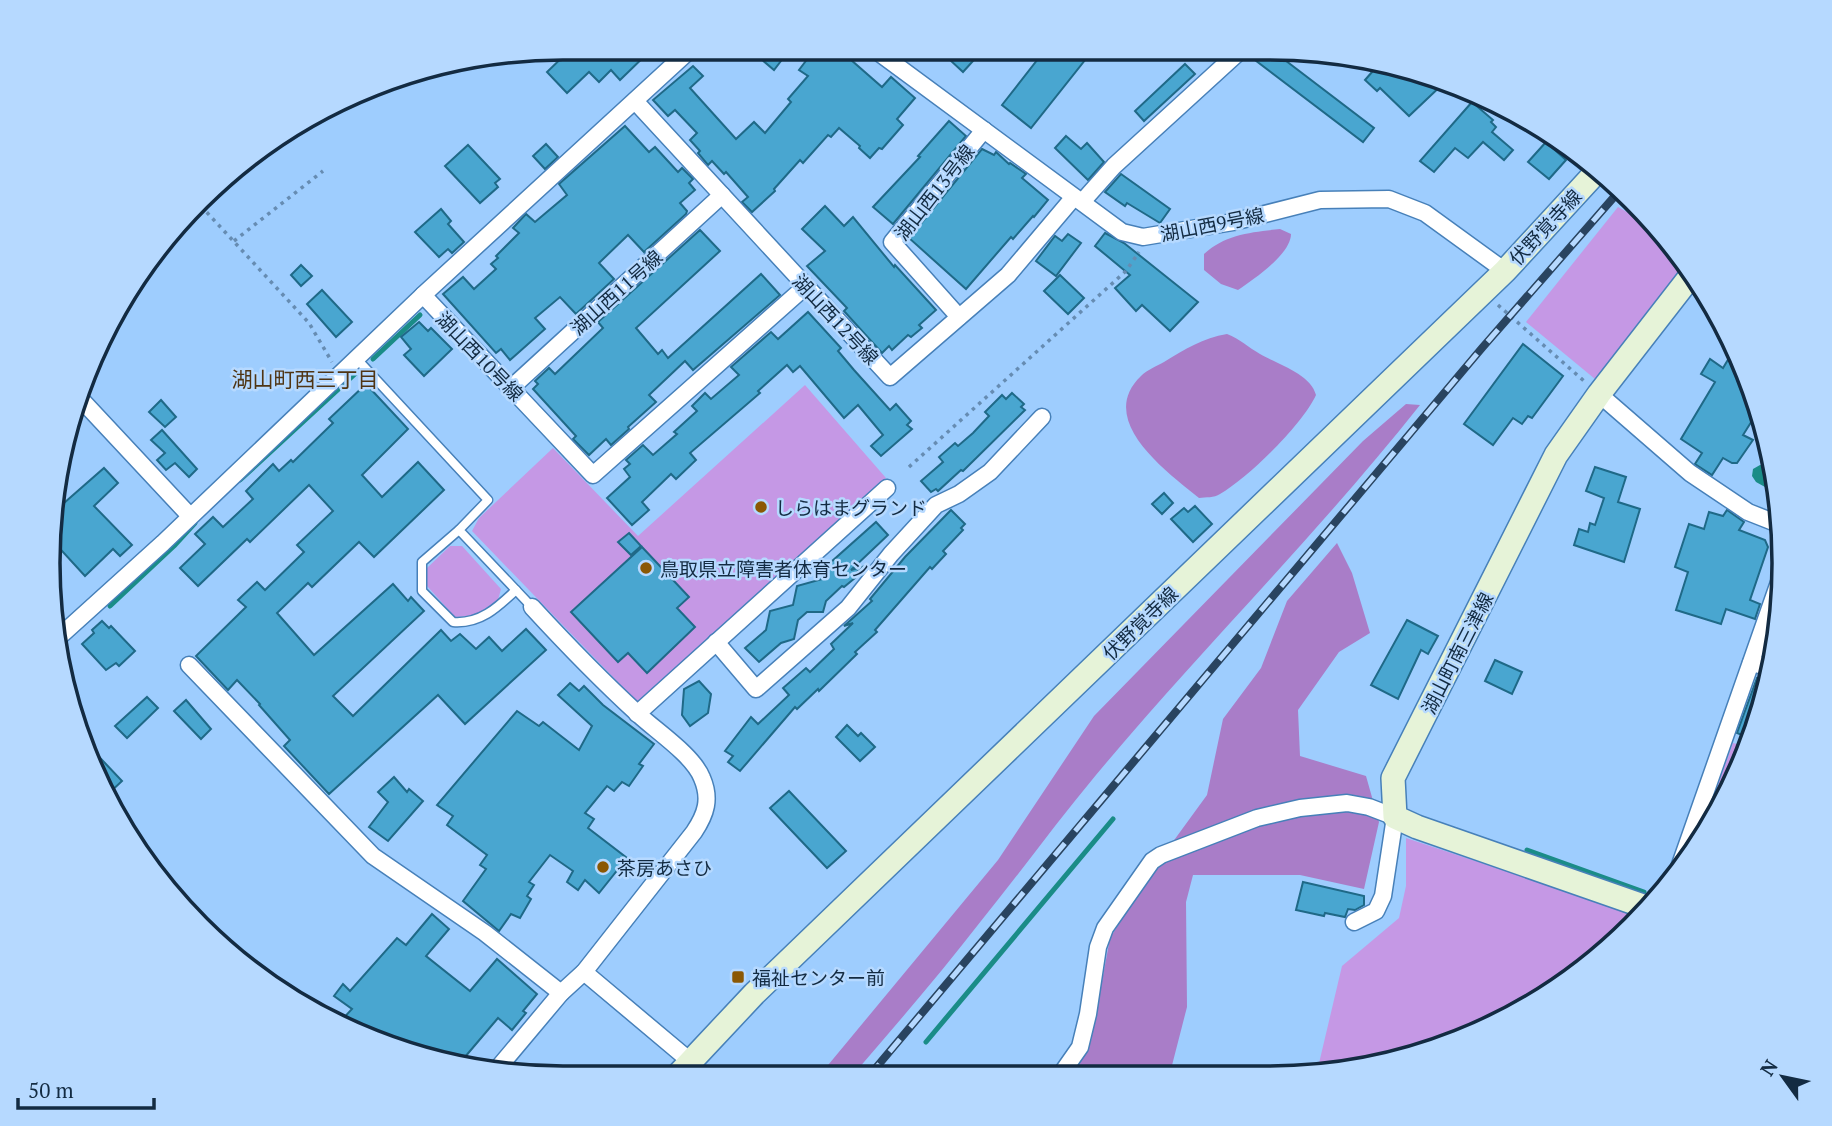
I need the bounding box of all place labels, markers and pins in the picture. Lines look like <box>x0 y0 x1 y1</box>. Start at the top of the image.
place label: しらはまグランド <box>775 495 927 520</box>
marker: しらはまグランド <box>753 499 769 515</box>
place label: 鳥取県立障害者体育センター <box>660 556 907 581</box>
marker: 鳥取県立障害者体育センター <box>638 560 654 576</box>
place label: 茶房あさひ <box>617 855 712 880</box>
marker: 茶房あさひ <box>595 859 611 875</box>
place label: 福祉センター前 <box>752 965 885 990</box>
marker: 福祉センター前 <box>730 969 746 985</box>

